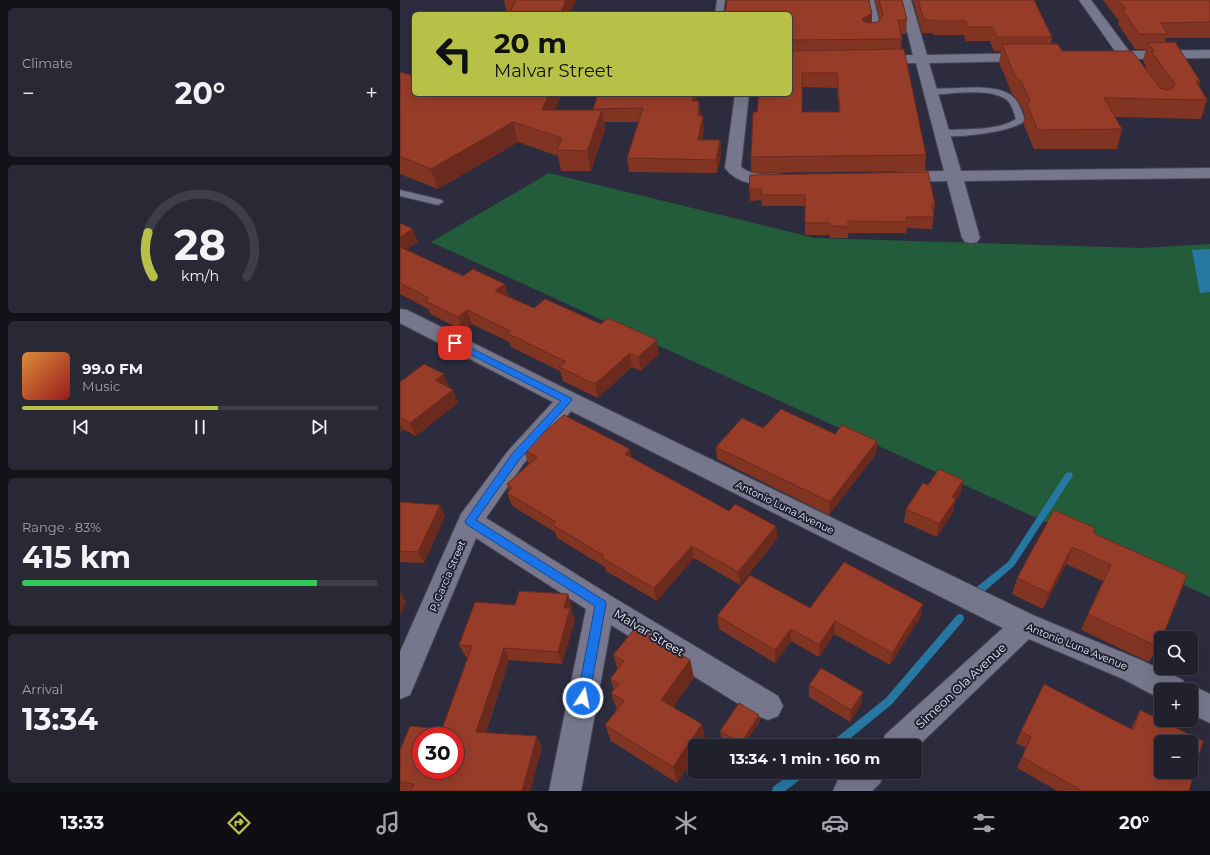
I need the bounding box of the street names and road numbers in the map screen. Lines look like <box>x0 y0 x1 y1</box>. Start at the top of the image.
street label: Antonio Luna Avenue <box>733 478 836 537</box>
street label: P. Garcia Street <box>427 539 468 614</box>
street label: Malvar Street <box>611 606 687 659</box>
street label: Antonio Luna Avenue <box>1024 620 1129 673</box>
street label: Simeon Ola Avenue <box>912 640 1009 731</box>

